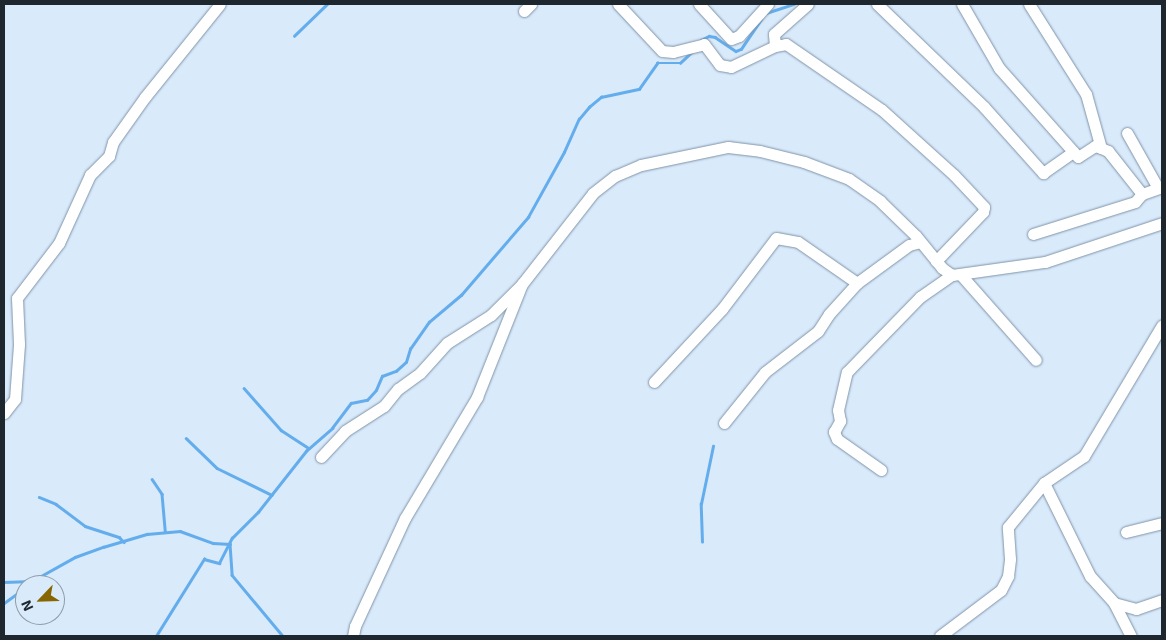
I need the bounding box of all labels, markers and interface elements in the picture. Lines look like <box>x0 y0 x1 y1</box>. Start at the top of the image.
north arrow <box>15 575 65 625</box>
text: N <box>17 598 37 614</box>

